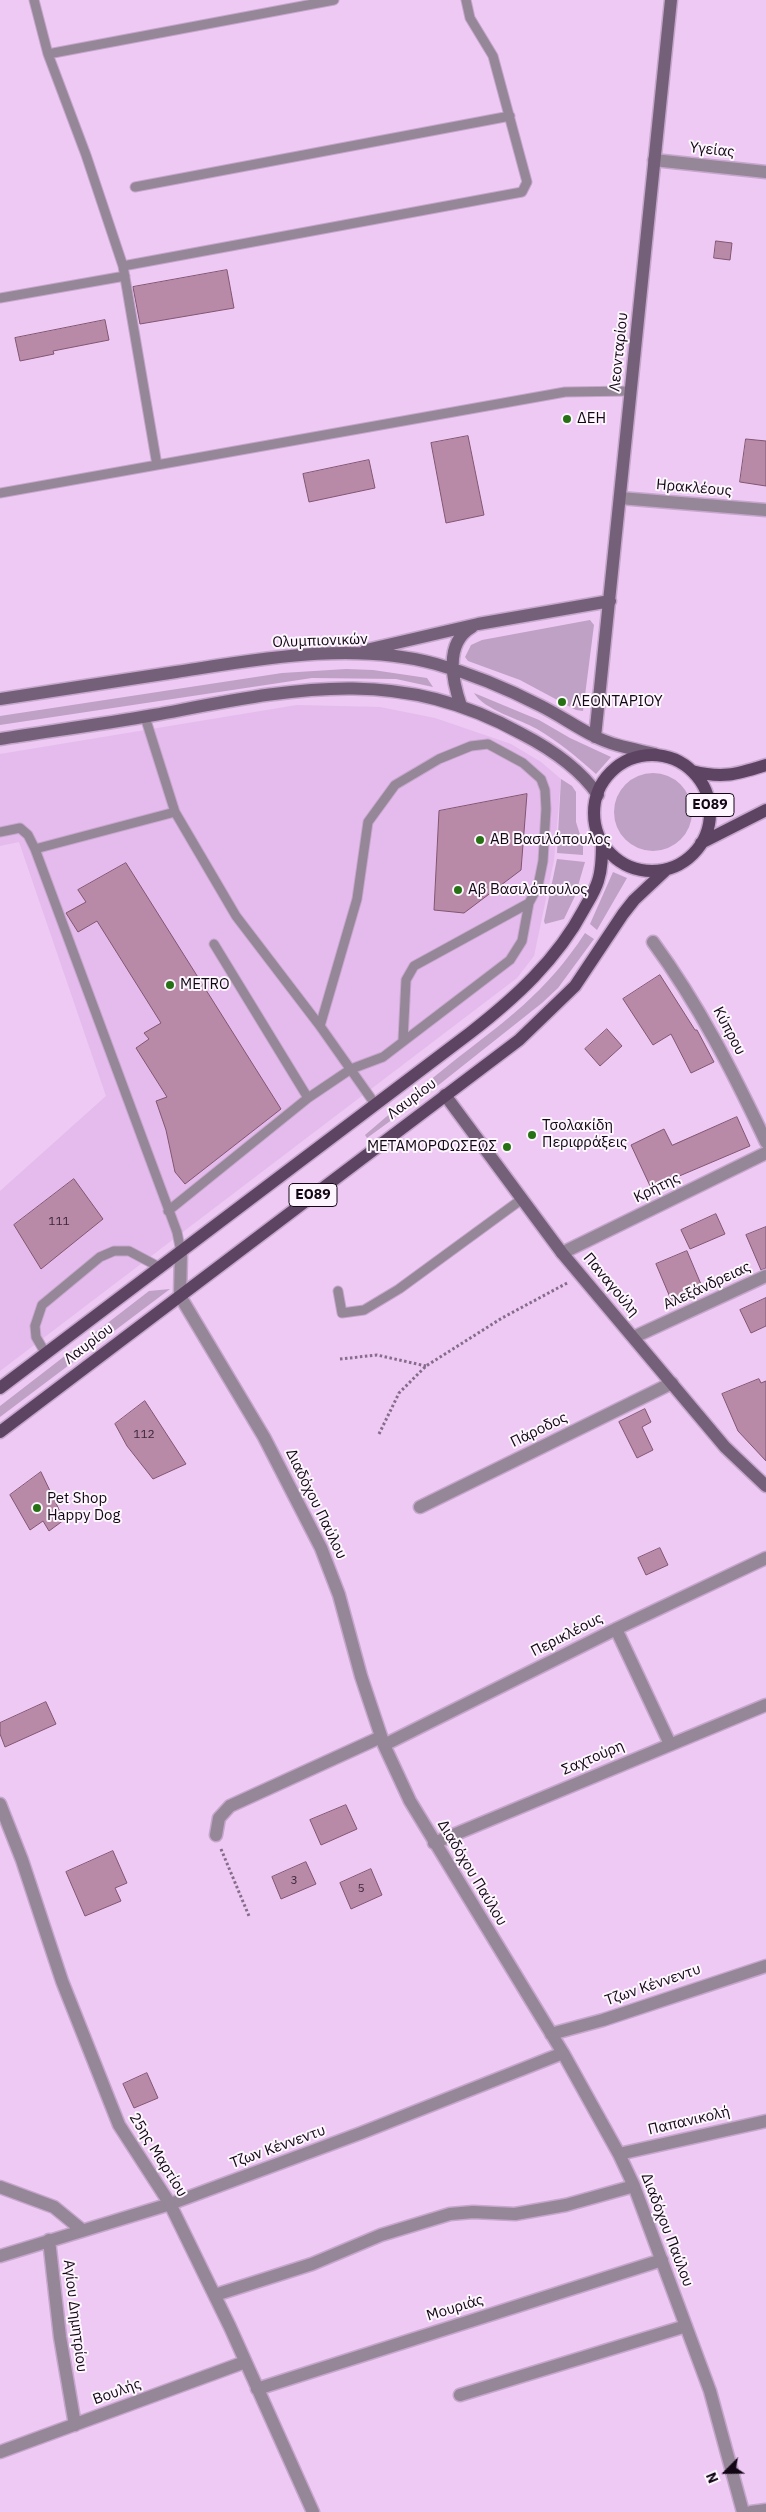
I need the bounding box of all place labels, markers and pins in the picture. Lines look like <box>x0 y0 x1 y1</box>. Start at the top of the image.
place label: ΔΕΗ <box>577 410 606 428</box>
marker: ΔΕΗ <box>561 413 573 425</box>
place label: ΛΕΟΝΤΑΡΙΟΥ <box>572 693 663 711</box>
marker: ΛΕΟΝΤΑΡΙΟΥ <box>556 696 568 708</box>
place label: ΑΒ Βασιλόπουλος <box>490 831 611 849</box>
marker: ΑΒ Βασιλόπουλος <box>474 834 486 846</box>
place label: Αβ Βασιλόπουλος <box>468 881 588 899</box>
marker: Αβ Βασιλόπουλος <box>452 884 464 896</box>
place label: METRO <box>180 976 230 994</box>
marker: METRO <box>164 979 176 991</box>
place label: Τσολακίδη Περιφράξεις <box>542 1117 627 1152</box>
marker: Τσολακίδη Περιφράξεις <box>526 1129 538 1141</box>
place label: ΜΕΤΑΜΟΡΦΩΣΕΩΣ <box>367 1138 497 1156</box>
marker: ΜΕΤΑΜΟΡΦΩΣΕΩΣ <box>501 1141 513 1153</box>
place label: Pet Shop Happy Dog <box>47 1490 120 1525</box>
marker: Pet Shop Happy Dog <box>31 1502 43 1514</box>

